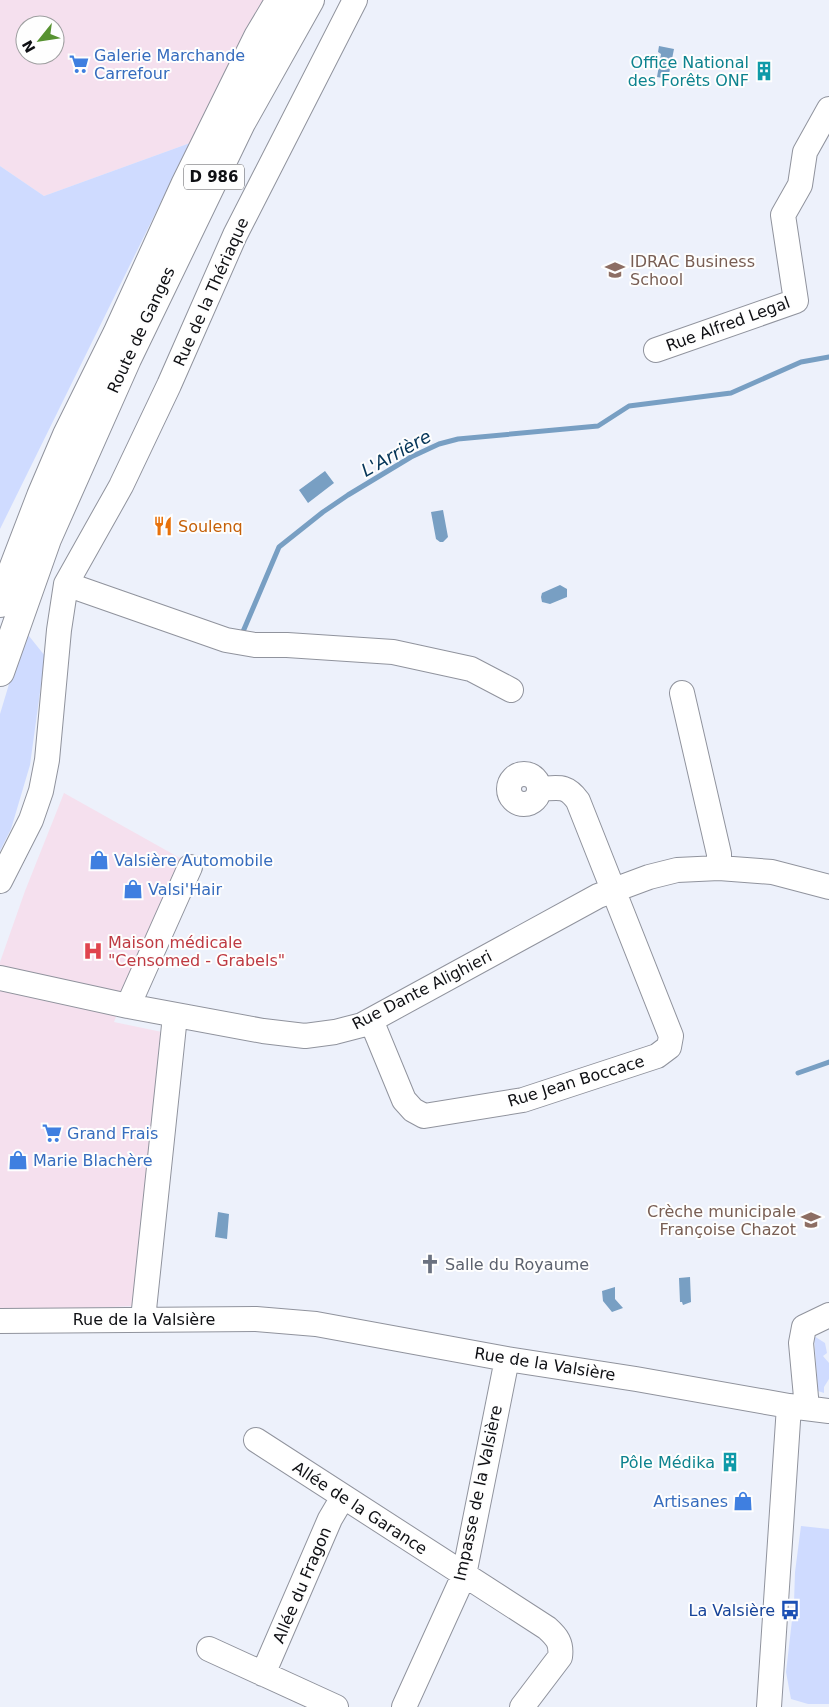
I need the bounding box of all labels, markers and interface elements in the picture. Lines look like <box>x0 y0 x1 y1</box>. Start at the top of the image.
north arrow <box>15 15 65 65</box>
text: N <box>19 37 39 56</box>
place label: Galerie Marchande Carrefour <box>94 46 245 83</box>
supermarket icon: Galerie Marchande Carrefour <box>68 53 90 75</box>
place label: Office National des Forêts ONF <box>628 53 749 90</box>
building icon: Office National des Forêts ONF <box>753 60 775 82</box>
road number: D 986 <box>184 164 244 190</box>
street label: Rue de la Thériaque <box>170 215 252 369</box>
place label: IDRAC Business School <box>630 252 755 289</box>
school or university icon: IDRAC Business School <box>604 259 626 281</box>
street label: Route de Ganges <box>103 264 179 396</box>
street label: Rue Alfred Legal <box>663 293 793 355</box>
water label: L'Arrière <box>357 425 435 481</box>
restaurant icon: Soulenq <box>152 515 174 537</box>
place label: Soulenq <box>178 517 243 536</box>
shop icon: Valsière Automobile <box>88 849 110 871</box>
place label: Valsière Automobile <box>114 851 273 870</box>
shop icon: Valsi'Hair <box>122 878 144 900</box>
place label: Valsi'Hair <box>148 880 222 899</box>
place label: Maison médicale "Censomed - Grabels" <box>108 933 285 970</box>
hospital icon: Maison médicale "Censomed - Grabels" <box>82 940 104 962</box>
street label: Rue Dante Alighieri <box>349 946 495 1034</box>
street label: Rue Jean Boccace <box>505 1051 647 1111</box>
supermarket icon: Grand Frais <box>41 1122 63 1144</box>
place label: Grand Frais <box>67 1124 158 1143</box>
shop icon: Marie Blachère <box>7 1149 29 1171</box>
place label: Marie Blachère <box>33 1151 153 1170</box>
place label: Crèche municipale Françoise Chazot <box>647 1202 796 1239</box>
school or university icon: Crèche municipale Françoise Chazot <box>800 1209 822 1231</box>
church icon: Salle du Royaume <box>419 1253 441 1275</box>
place label: Salle du Royaume <box>445 1255 589 1274</box>
street label: Rue de la Valsière <box>73 1310 215 1329</box>
street label: Rue de la Valsière <box>473 1343 617 1385</box>
street label: Impasse de la Valsière <box>450 1404 506 1582</box>
building icon: Pôle Médika <box>719 1451 741 1473</box>
place label: Pôle Médika <box>620 1453 715 1472</box>
street label: Allée de la Garance <box>289 1457 431 1559</box>
shop icon: Artisanes <box>732 1490 754 1512</box>
place label: Artisanes <box>653 1492 728 1511</box>
street label: Allée du Fragon <box>269 1524 335 1646</box>
bus stop icon: La Valsière <box>779 1599 801 1621</box>
place label: La Valsière <box>689 1601 775 1620</box>

